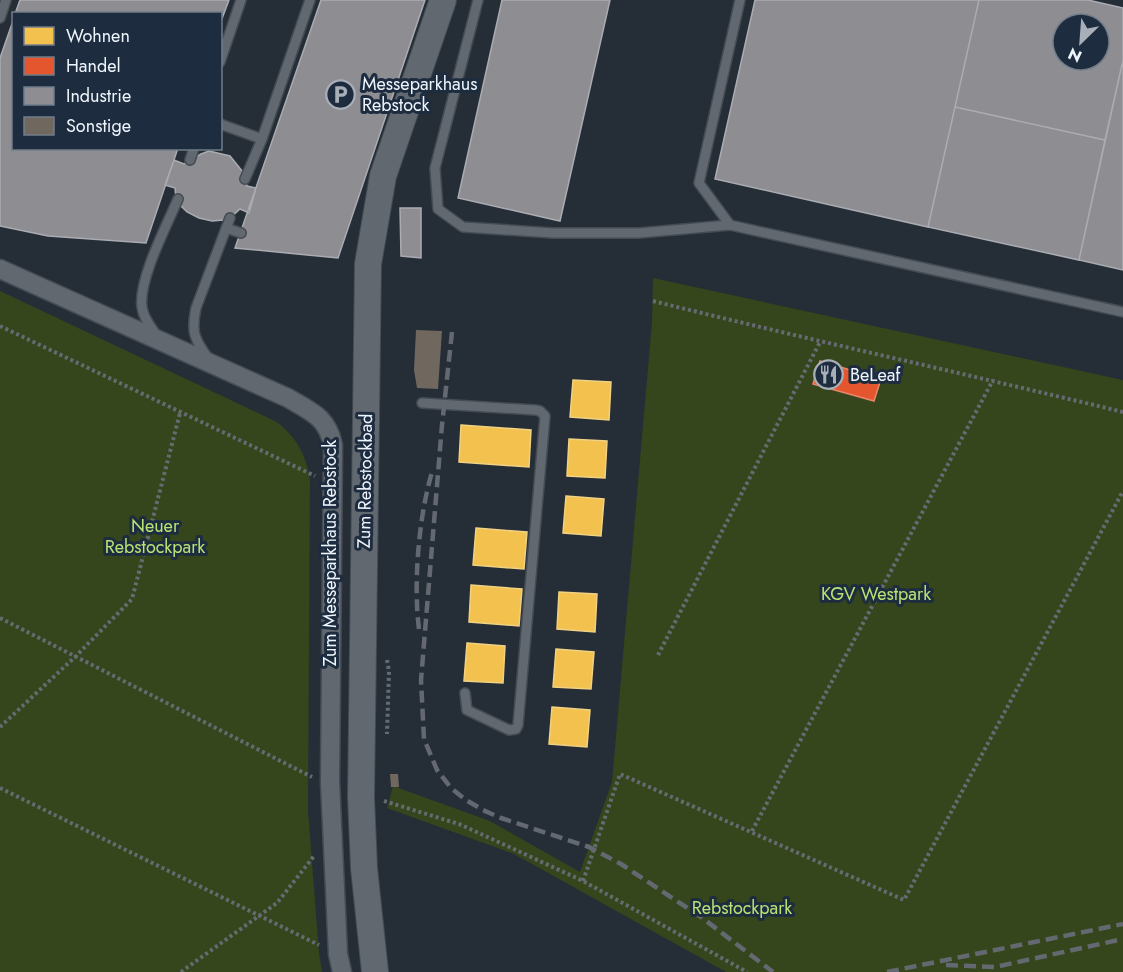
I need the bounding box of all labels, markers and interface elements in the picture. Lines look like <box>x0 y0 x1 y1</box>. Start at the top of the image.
legend <box>12 12 222 150</box>
north arrow <box>1051 12 1111 72</box>
text: Wohnen <box>66 23 130 49</box>
text: N <box>1064 42 1085 68</box>
text: Handel <box>66 53 121 79</box>
place label: Messeparkhaus Rebstock <box>362 71 477 118</box>
parking icon: Messeparkhaus Rebstock <box>325 78 357 110</box>
text: Industrie <box>66 83 131 109</box>
text: Sonstige <box>66 113 131 139</box>
restaurant icon: BeLeaf <box>813 359 845 391</box>
place label: BeLeaf <box>850 362 901 388</box>
street label: Zum Rebstockbad <box>351 413 379 549</box>
street label: Zum Messeparkhaus Rebstock <box>317 440 343 666</box>
park label: Neuer Rebstockpark <box>105 513 205 560</box>
park label: KGV Westpark <box>821 581 931 607</box>
park label: Rebstockpark <box>692 895 792 921</box>

